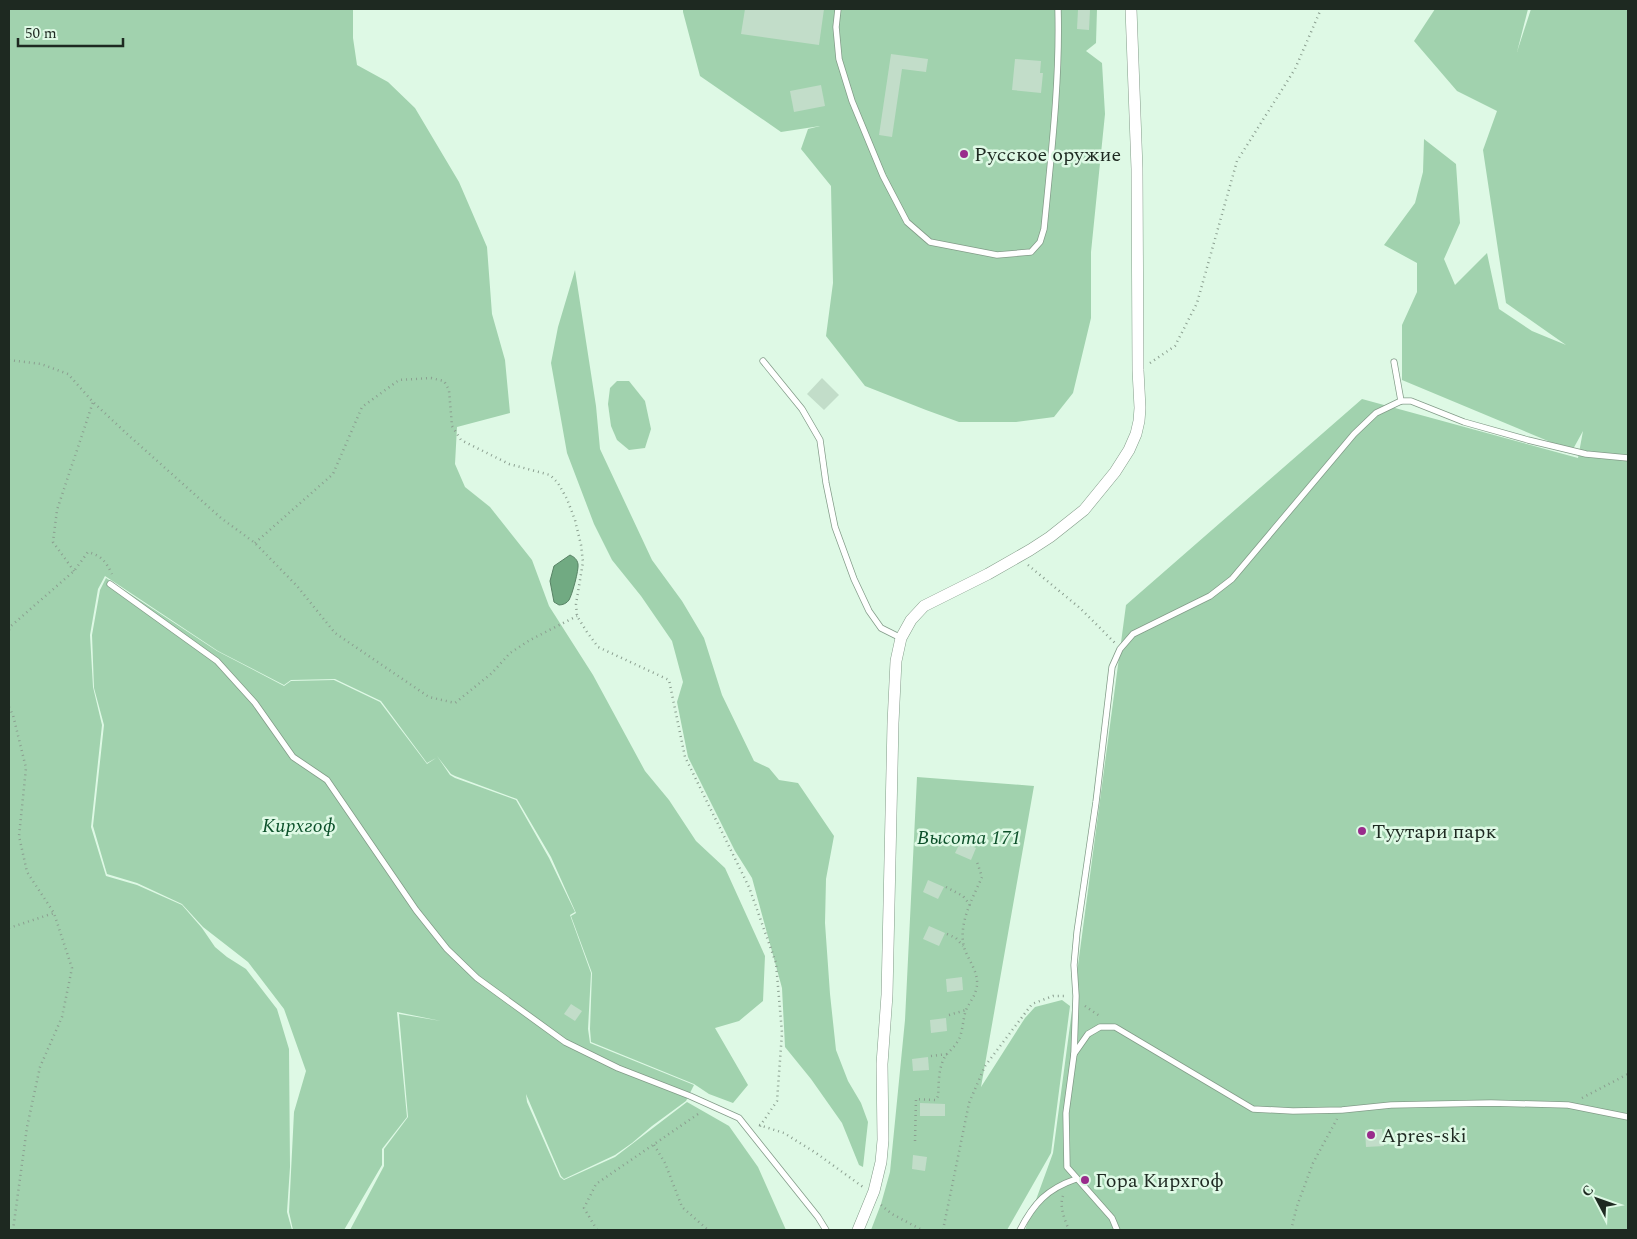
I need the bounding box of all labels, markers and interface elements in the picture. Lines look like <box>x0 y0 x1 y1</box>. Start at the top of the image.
scale bar <box>18 15 122 47</box>
text: 50 m <box>25 22 57 45</box>
place label: Русское оружие <box>974 140 1121 170</box>
marker: Русское оружие <box>958 148 970 160</box>
park label: Кирхгоф <box>262 811 336 841</box>
place label: Туутари парк <box>1372 817 1497 847</box>
park label: Высота 171 <box>917 823 1021 853</box>
marker: Туутари парк <box>1356 825 1368 837</box>
place label: Apres-ski <box>1381 1121 1467 1151</box>
marker: Apres-ski <box>1365 1129 1377 1141</box>
place label: Гора Кирхгоф <box>1095 1166 1224 1196</box>
marker: Гора Кирхгоф <box>1079 1174 1091 1186</box>
north arrow <box>1572 1174 1622 1224</box>
text: С <box>1576 1180 1599 1201</box>

